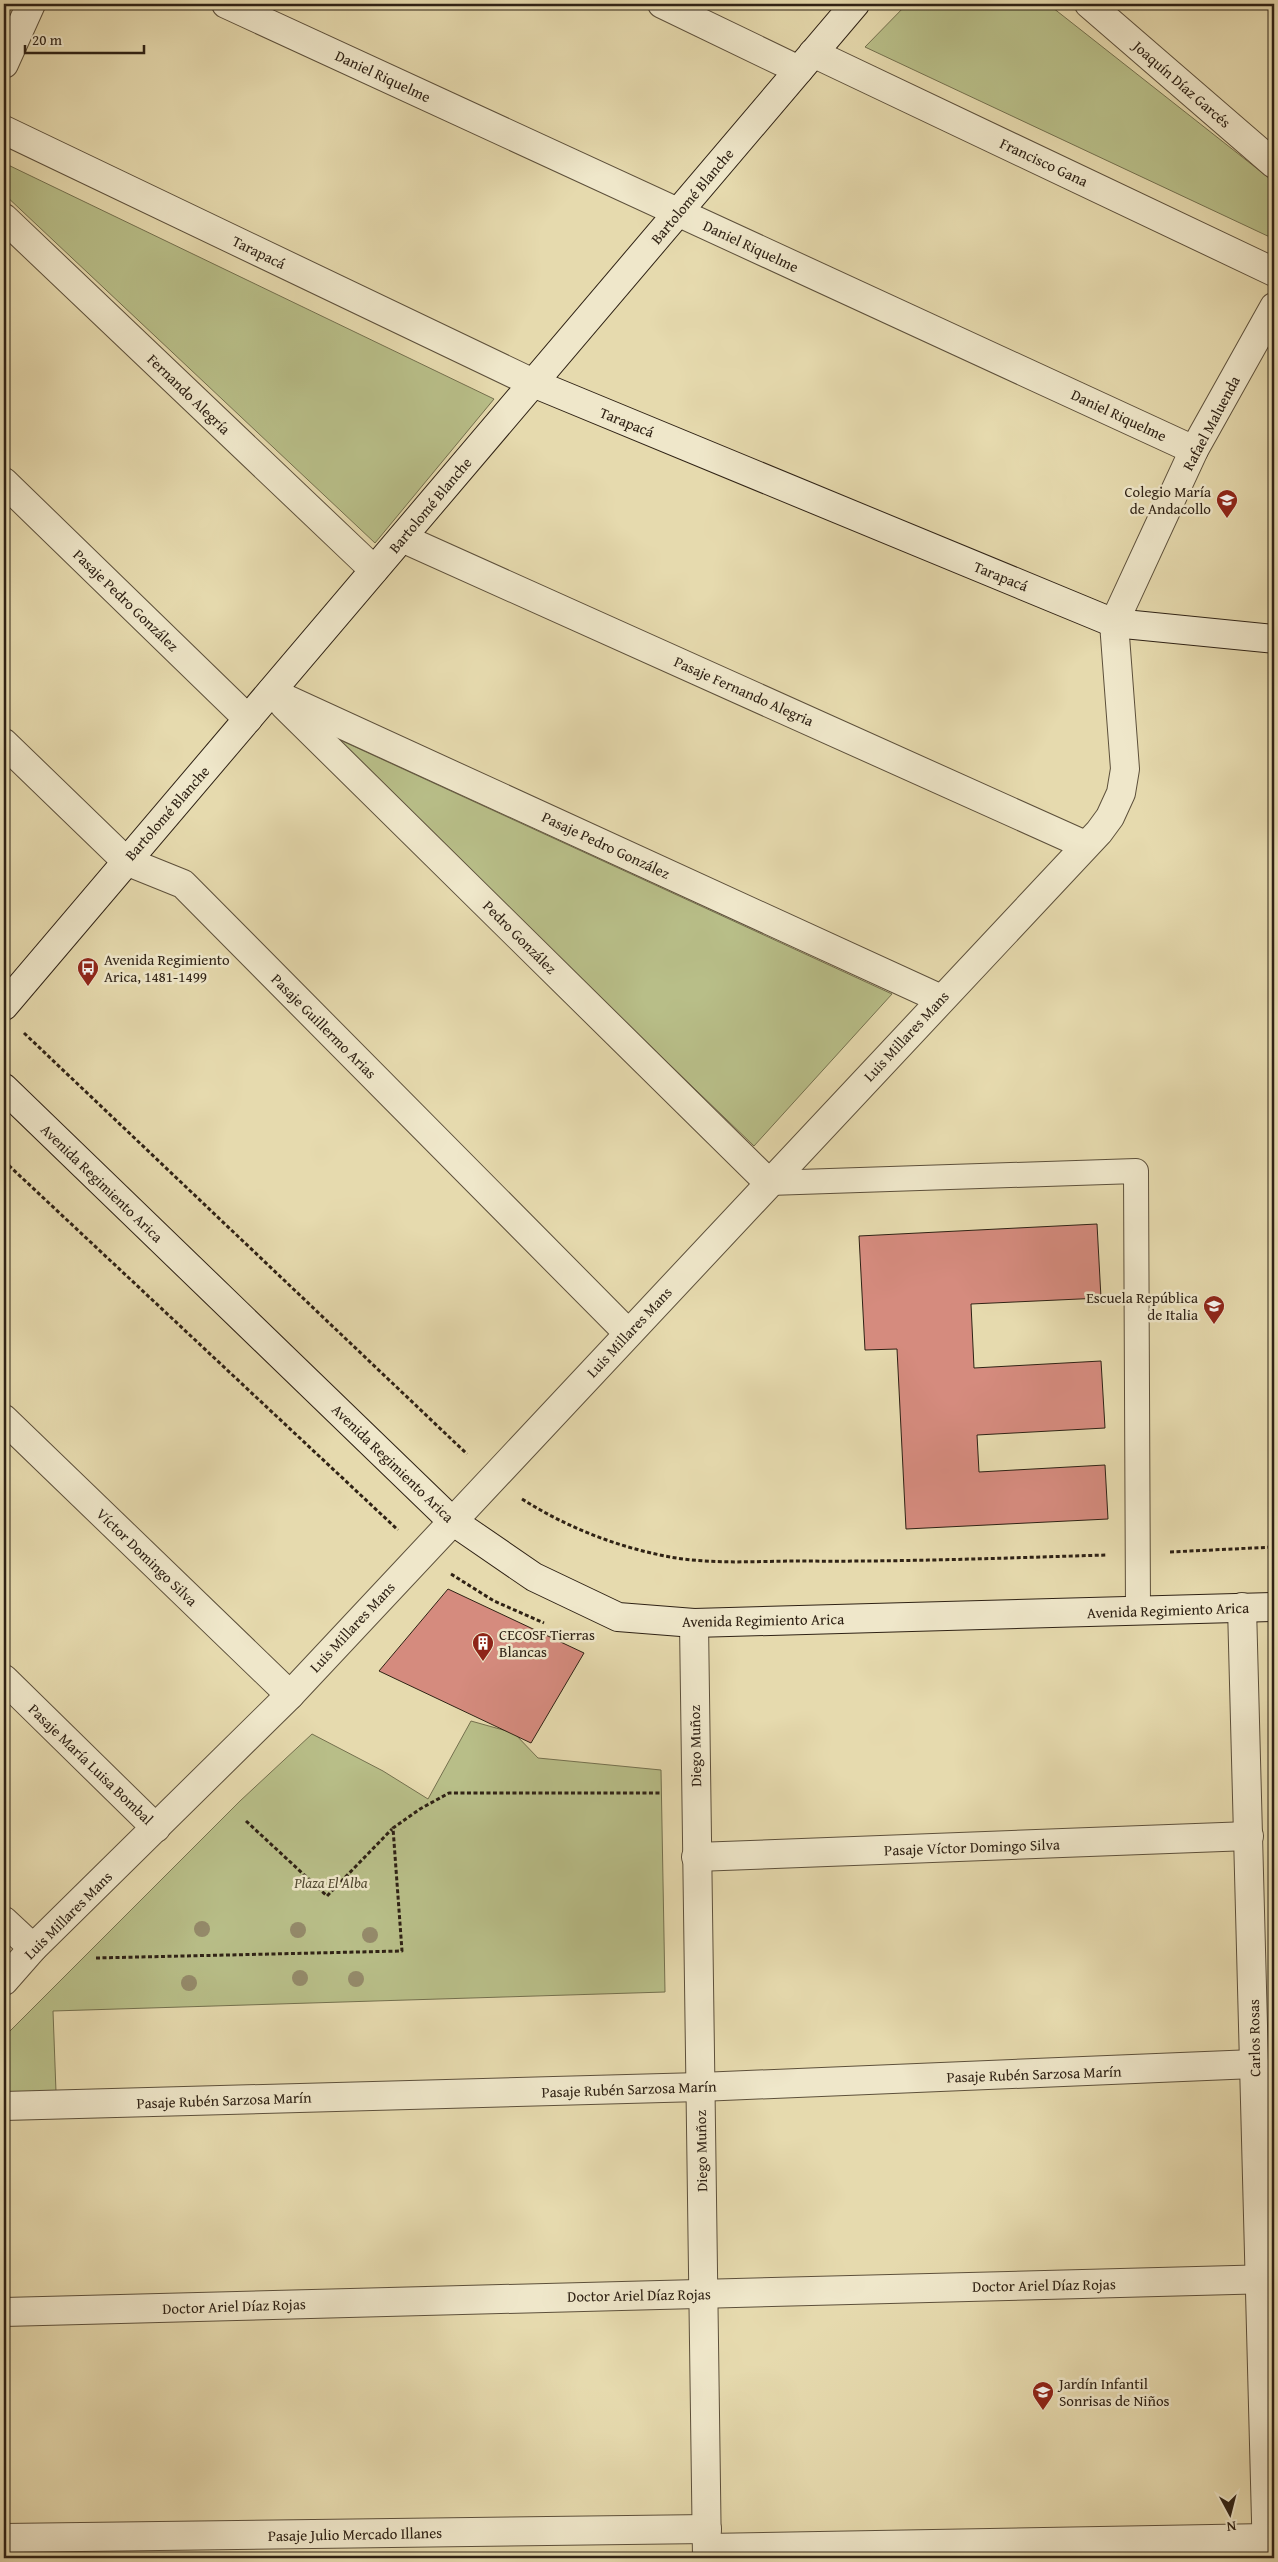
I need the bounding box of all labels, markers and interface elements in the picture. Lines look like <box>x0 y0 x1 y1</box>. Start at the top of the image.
scale bar <box>25 22 144 54</box>
text: 20 m <box>32 29 63 50</box>
street label: Joaquín Díaz Garcés <box>1127 34 1235 132</box>
street label: Daniel Riquelme <box>332 45 434 107</box>
street label: Francisco Gana <box>997 132 1091 192</box>
street label: Bartolomé Blanche <box>646 144 738 248</box>
street label: Daniel Riquelme <box>700 215 802 277</box>
street label: Tarapacá <box>229 230 289 274</box>
street label: Fernando Alegría <box>143 349 235 439</box>
street label: Rafael Maluenda <box>1177 372 1245 474</box>
street label: Daniel Riquelme <box>1068 384 1170 446</box>
street label: Tarapacá <box>597 402 657 442</box>
street label: Bartolomé Blanche <box>384 453 476 557</box>
place label: Colegio María de Andacollo <box>1124 481 1211 519</box>
school or university icon: Colegio María de Andacollo <box>1215 488 1239 519</box>
street label: Pasaje Pedro González <box>69 544 184 656</box>
street label: Tarapacá <box>971 556 1031 596</box>
street label: Pasaje Fernando Alegria <box>671 651 817 731</box>
street label: Bartolomé Blanche <box>120 761 214 865</box>
street label: Pasaje Pedro González <box>539 806 674 884</box>
street label: Pedro González <box>478 895 562 979</box>
place label: Avenida Regimiento Arica, 1481-1499 <box>104 949 230 987</box>
bus stop icon: Avenida Regimiento Arica, 1481-1499 <box>76 956 100 987</box>
street label: Pasaje Guillermo Arias <box>267 969 381 1083</box>
street label: Luis Millares Mans <box>858 986 954 1086</box>
street label: Avenida Regimiento Arica <box>36 1119 168 1247</box>
street label: Luis Millares Mans <box>581 1282 677 1382</box>
place label: Escuela República de Italia <box>1086 1287 1198 1325</box>
school or university icon: Escuela República de Italia <box>1202 1294 1226 1325</box>
street label: Avenida Regimiento Arica <box>327 1399 459 1527</box>
street label: Víctor Domingo Silva <box>92 1503 202 1611</box>
street label: Luis Millares Mans <box>304 1577 400 1677</box>
street label: Avenida Regimiento Arica <box>1087 1597 1249 1623</box>
street label: Avenida Regimiento Arica <box>682 1608 844 1632</box>
place label: CECOSF Tierras Blancas <box>499 1624 595 1662</box>
building icon: CECOSF Tierras Blancas <box>471 1631 495 1662</box>
street label: Pasaje María Luisa Bombal <box>24 1699 158 1829</box>
street label: Diego Muñoz <box>684 1704 706 1787</box>
street label: Pasaje Víctor Domingo Silva <box>884 1833 1060 1861</box>
street label: Luis Millares Mans <box>19 1866 117 1964</box>
park label: Plaza El Alba <box>293 1872 368 1893</box>
street label: Carlos Rosas <box>1243 1999 1265 2077</box>
street label: Pasaje Rubén Sarzosa Marín <box>946 2060 1122 2088</box>
street label: Pasaje Rubén Sarzosa Marín <box>541 2075 717 2103</box>
street label: Pasaje Rubén Sarzosa Marín <box>136 2086 312 2114</box>
street label: Diego Muñoz <box>690 2109 712 2192</box>
street label: Doctor Ariel Díaz Rojas <box>972 2273 1116 2297</box>
street label: Doctor Ariel Díaz Rojas <box>567 2283 711 2307</box>
street label: Doctor Ariel Díaz Rojas <box>162 2293 306 2319</box>
place label: Jardín Infantil Sonrisas de Niños <box>1057 2373 1170 2411</box>
school or university icon: Jardín Infantil Sonrisas de Niños <box>1031 2380 1055 2411</box>
north arrow <box>1206 2490 1256 2540</box>
text: N <box>1225 2516 1237 2537</box>
street label: Pasaje Julio Mercado Illanes <box>268 2522 442 2546</box>

